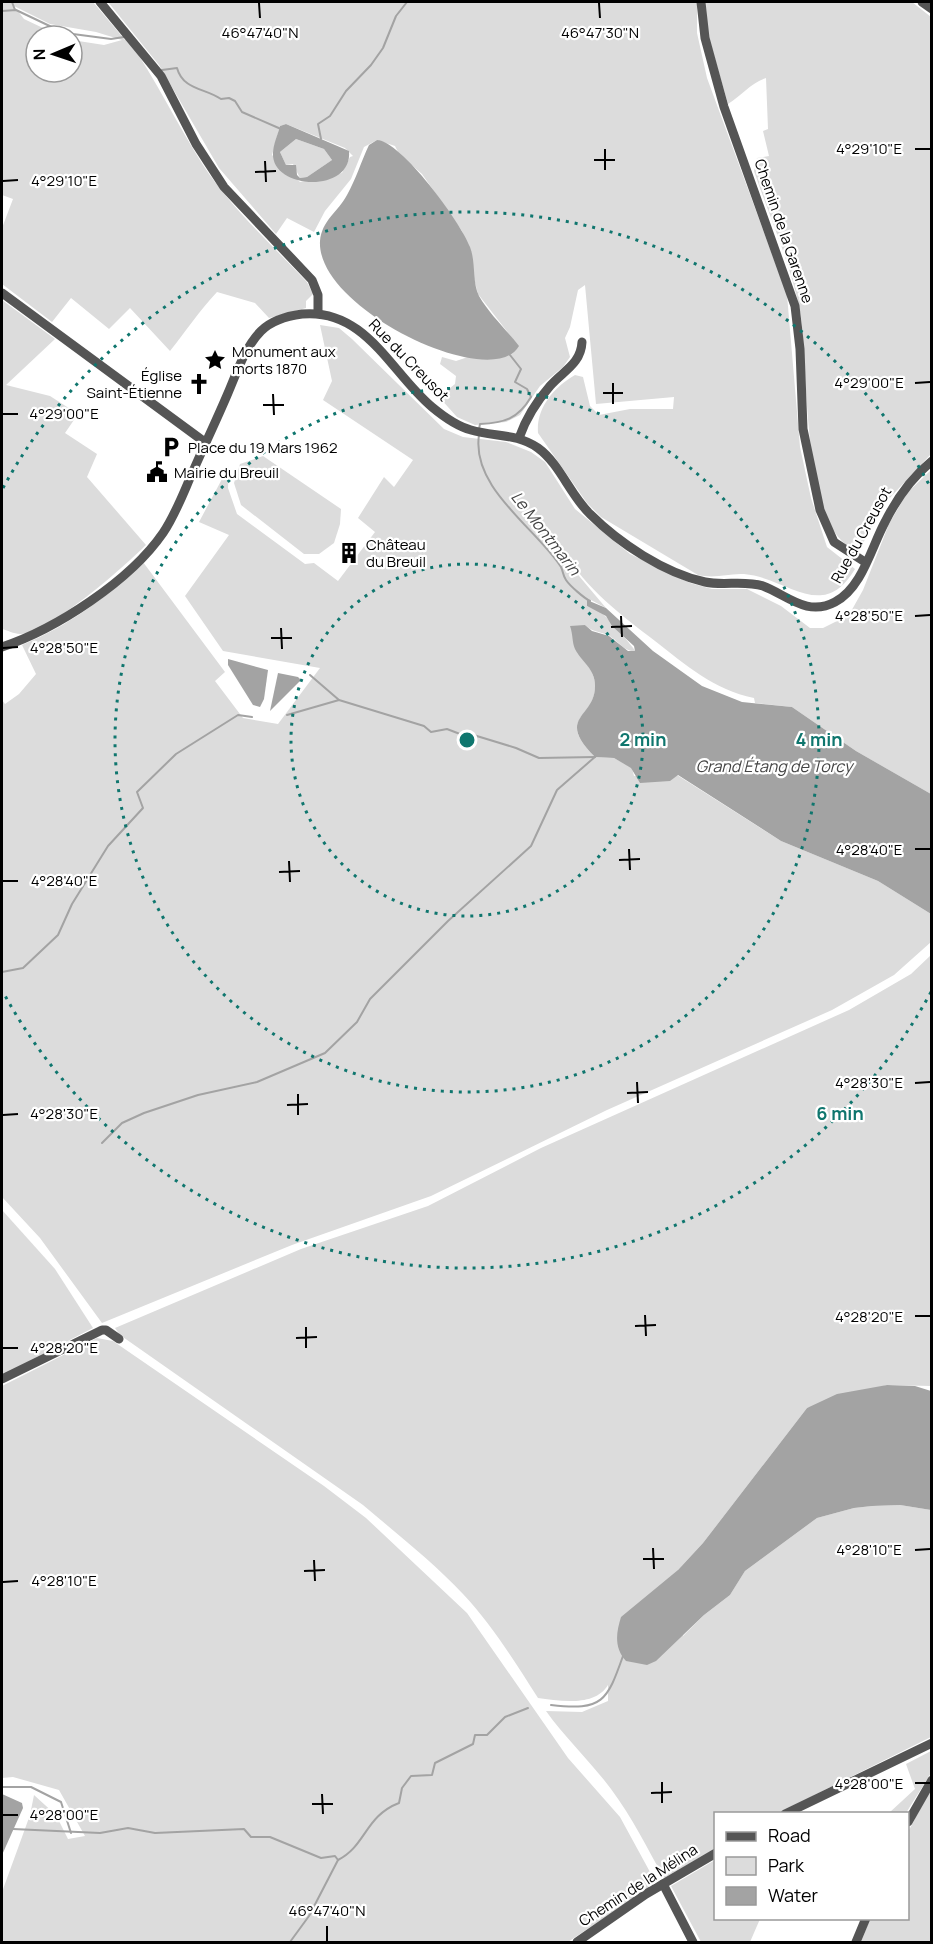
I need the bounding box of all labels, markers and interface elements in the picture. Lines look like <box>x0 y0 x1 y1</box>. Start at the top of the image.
text: 46°47'40"N <box>222 22 298 43</box>
text: 46°47'30"N <box>561 22 639 43</box>
north arrow <box>24 24 84 84</box>
text: N <box>28 48 50 61</box>
text: 4°29'10"E <box>836 138 902 159</box>
street label: Chemin de la Garenne <box>749 156 819 306</box>
text: 4°29'10"E <box>31 170 97 191</box>
street label: Rue du Creusot <box>364 314 454 406</box>
place label: Monument aux morts 1870 <box>232 341 336 379</box>
place icon: Monument aux morts 1870 <box>203 348 227 372</box>
place label: Église Saint-Étienne <box>87 365 182 403</box>
church icon: Église Saint-Étienne <box>187 372 211 396</box>
text: 4°29'00"E <box>834 372 904 393</box>
text: 4°29'00"E <box>29 403 99 424</box>
parking icon: Place du 19 Mars 1962 <box>159 435 183 459</box>
place label: Place du 19 Mars 1962 <box>188 437 338 458</box>
public building icon: Mairie du Breuil <box>145 460 169 484</box>
place label: Mairie du Breuil <box>174 462 279 483</box>
street label: Rue du Creusot <box>826 483 896 587</box>
water label: Le Montmarin <box>506 486 586 580</box>
place label: Château du Breuil <box>366 534 426 572</box>
building icon: Château du Breuil <box>337 541 361 565</box>
text: 4°28'50"E <box>835 605 903 626</box>
text: 4°28'50"E <box>30 637 98 658</box>
text: 2 min <box>620 727 666 751</box>
text: 4 min <box>795 727 843 751</box>
centre of rings <box>457 730 477 750</box>
water label: Grand Étang de Torcy <box>696 755 855 777</box>
text: 4°28'40"E <box>836 839 902 860</box>
text: 4°28'40"E <box>31 870 97 891</box>
text: 4°28'30"E <box>835 1072 903 1093</box>
text: 6 min <box>816 1101 864 1125</box>
text: 4°28'30"E <box>30 1103 98 1124</box>
text: 4°28'20"E <box>835 1306 903 1327</box>
text: 4°28'20"E <box>30 1337 98 1358</box>
text: 4°28'10"E <box>836 1539 902 1560</box>
text: 4°28'10"E <box>31 1570 97 1591</box>
text: 4°28'00"E <box>835 1773 903 1794</box>
text: 4°28'00"E <box>30 1804 98 1825</box>
legend <box>714 1812 909 1920</box>
text: Road <box>768 1823 811 1847</box>
street label: Chemin de la Mélina <box>575 1839 701 1931</box>
text: Park <box>768 1853 805 1877</box>
text: Water <box>768 1883 818 1907</box>
text: 46°47'40"N <box>289 1900 365 1921</box>

